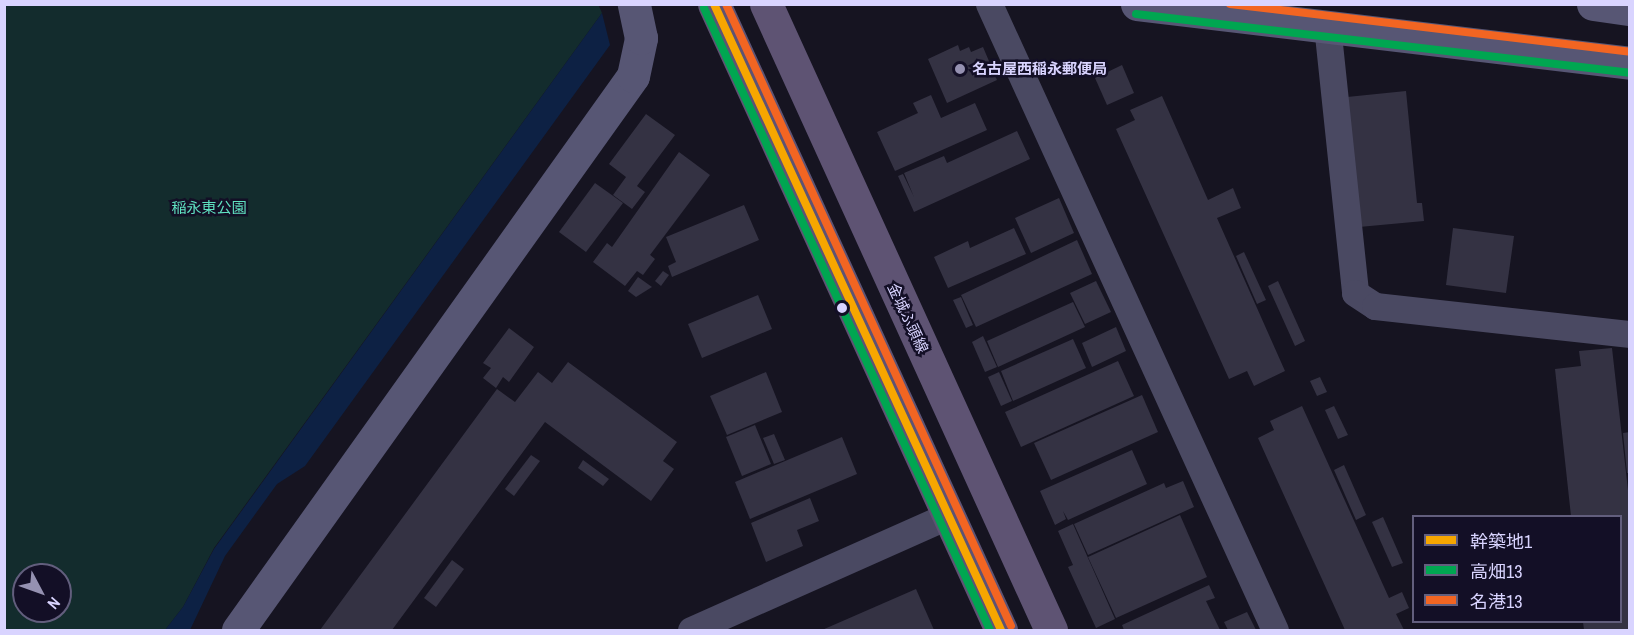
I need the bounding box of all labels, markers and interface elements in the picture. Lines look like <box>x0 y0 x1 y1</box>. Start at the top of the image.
place label: 名古屋西稲永郵便局 <box>972 60 1107 78</box>
marker: 名古屋西稲永郵便局 <box>953 62 967 76</box>
park label: 稲永東公園 <box>172 199 246 217</box>
street label: 金城ふ頭線 <box>884 280 932 356</box>
unlabelled marker <box>836 302 848 314</box>
legend <box>1412 515 1622 623</box>
text: 幹築地1 <box>1470 529 1532 554</box>
text: 高畑13 <box>1470 559 1522 584</box>
north arrow <box>12 563 72 623</box>
text: 名港13 <box>1470 589 1522 614</box>
text: N <box>43 593 65 614</box>

